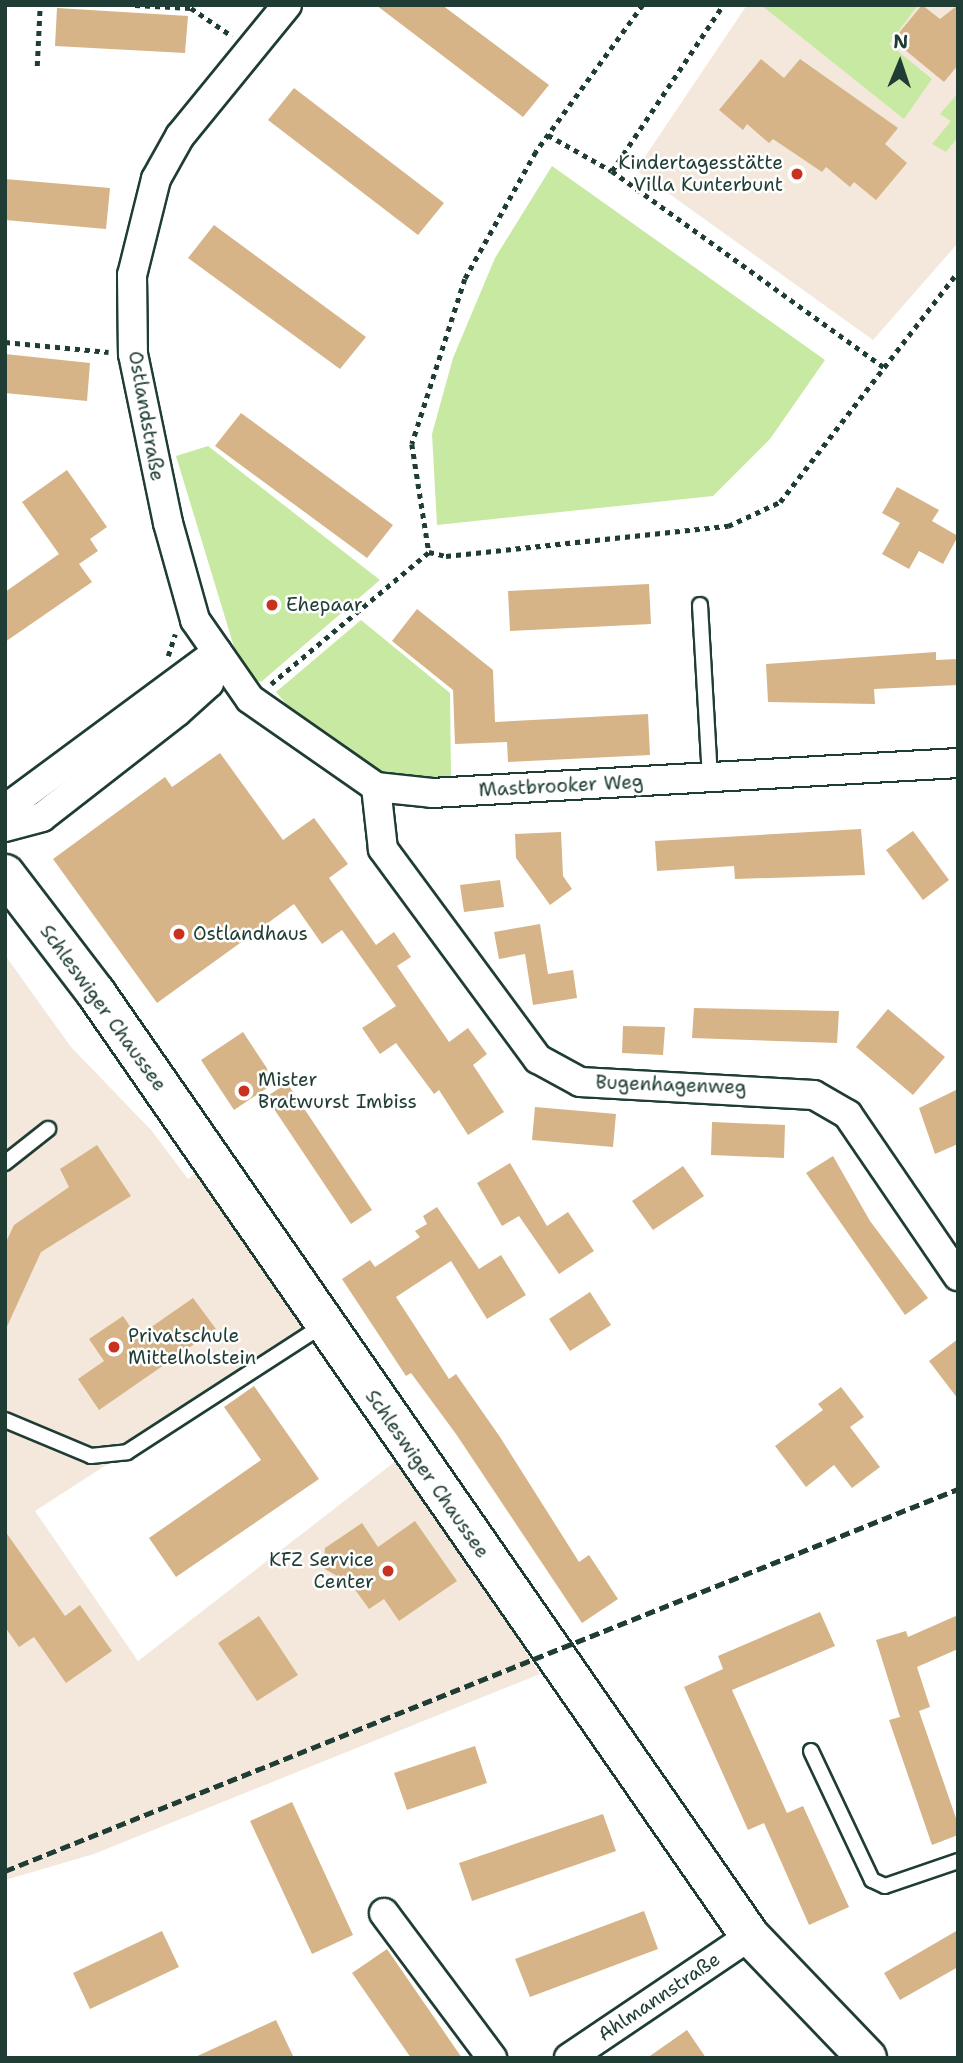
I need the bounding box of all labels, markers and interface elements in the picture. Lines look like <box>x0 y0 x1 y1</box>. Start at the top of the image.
north arrow <box>865 28 935 98</box>
text: N <box>893 29 909 54</box>
place label: Kindertagesstätte Villa Kunterbunt <box>618 152 783 196</box>
marker: Kindertagesstätte Villa Kunterbunt <box>789 166 805 182</box>
street label: Ostlandstraße <box>123 349 169 483</box>
place label: Ehepaar <box>286 594 363 616</box>
marker: Ehepaar <box>264 597 280 613</box>
street label: Mastbrooker Weg <box>478 770 644 802</box>
street label: Schleswiger Chaussee <box>35 920 171 1096</box>
place label: Ostlandhaus <box>193 923 308 945</box>
marker: Ostlandhaus <box>171 926 187 942</box>
place label: Mister Bratwurst Imbiss <box>258 1069 417 1113</box>
street label: Bugenhagenweg <box>595 1071 747 1099</box>
marker: Mister Bratwurst Imbiss <box>236 1083 252 1099</box>
place label: Privatschule Mittelholstein <box>128 1325 256 1369</box>
marker: Privatschule Mittelholstein <box>106 1339 122 1355</box>
street label: Schleswiger Chaussee <box>360 1386 494 1562</box>
place label: KFZ Service Center <box>269 1549 374 1593</box>
marker: KFZ Service Center <box>380 1563 396 1579</box>
street label: Ahlmannstraße <box>594 1948 724 2046</box>

